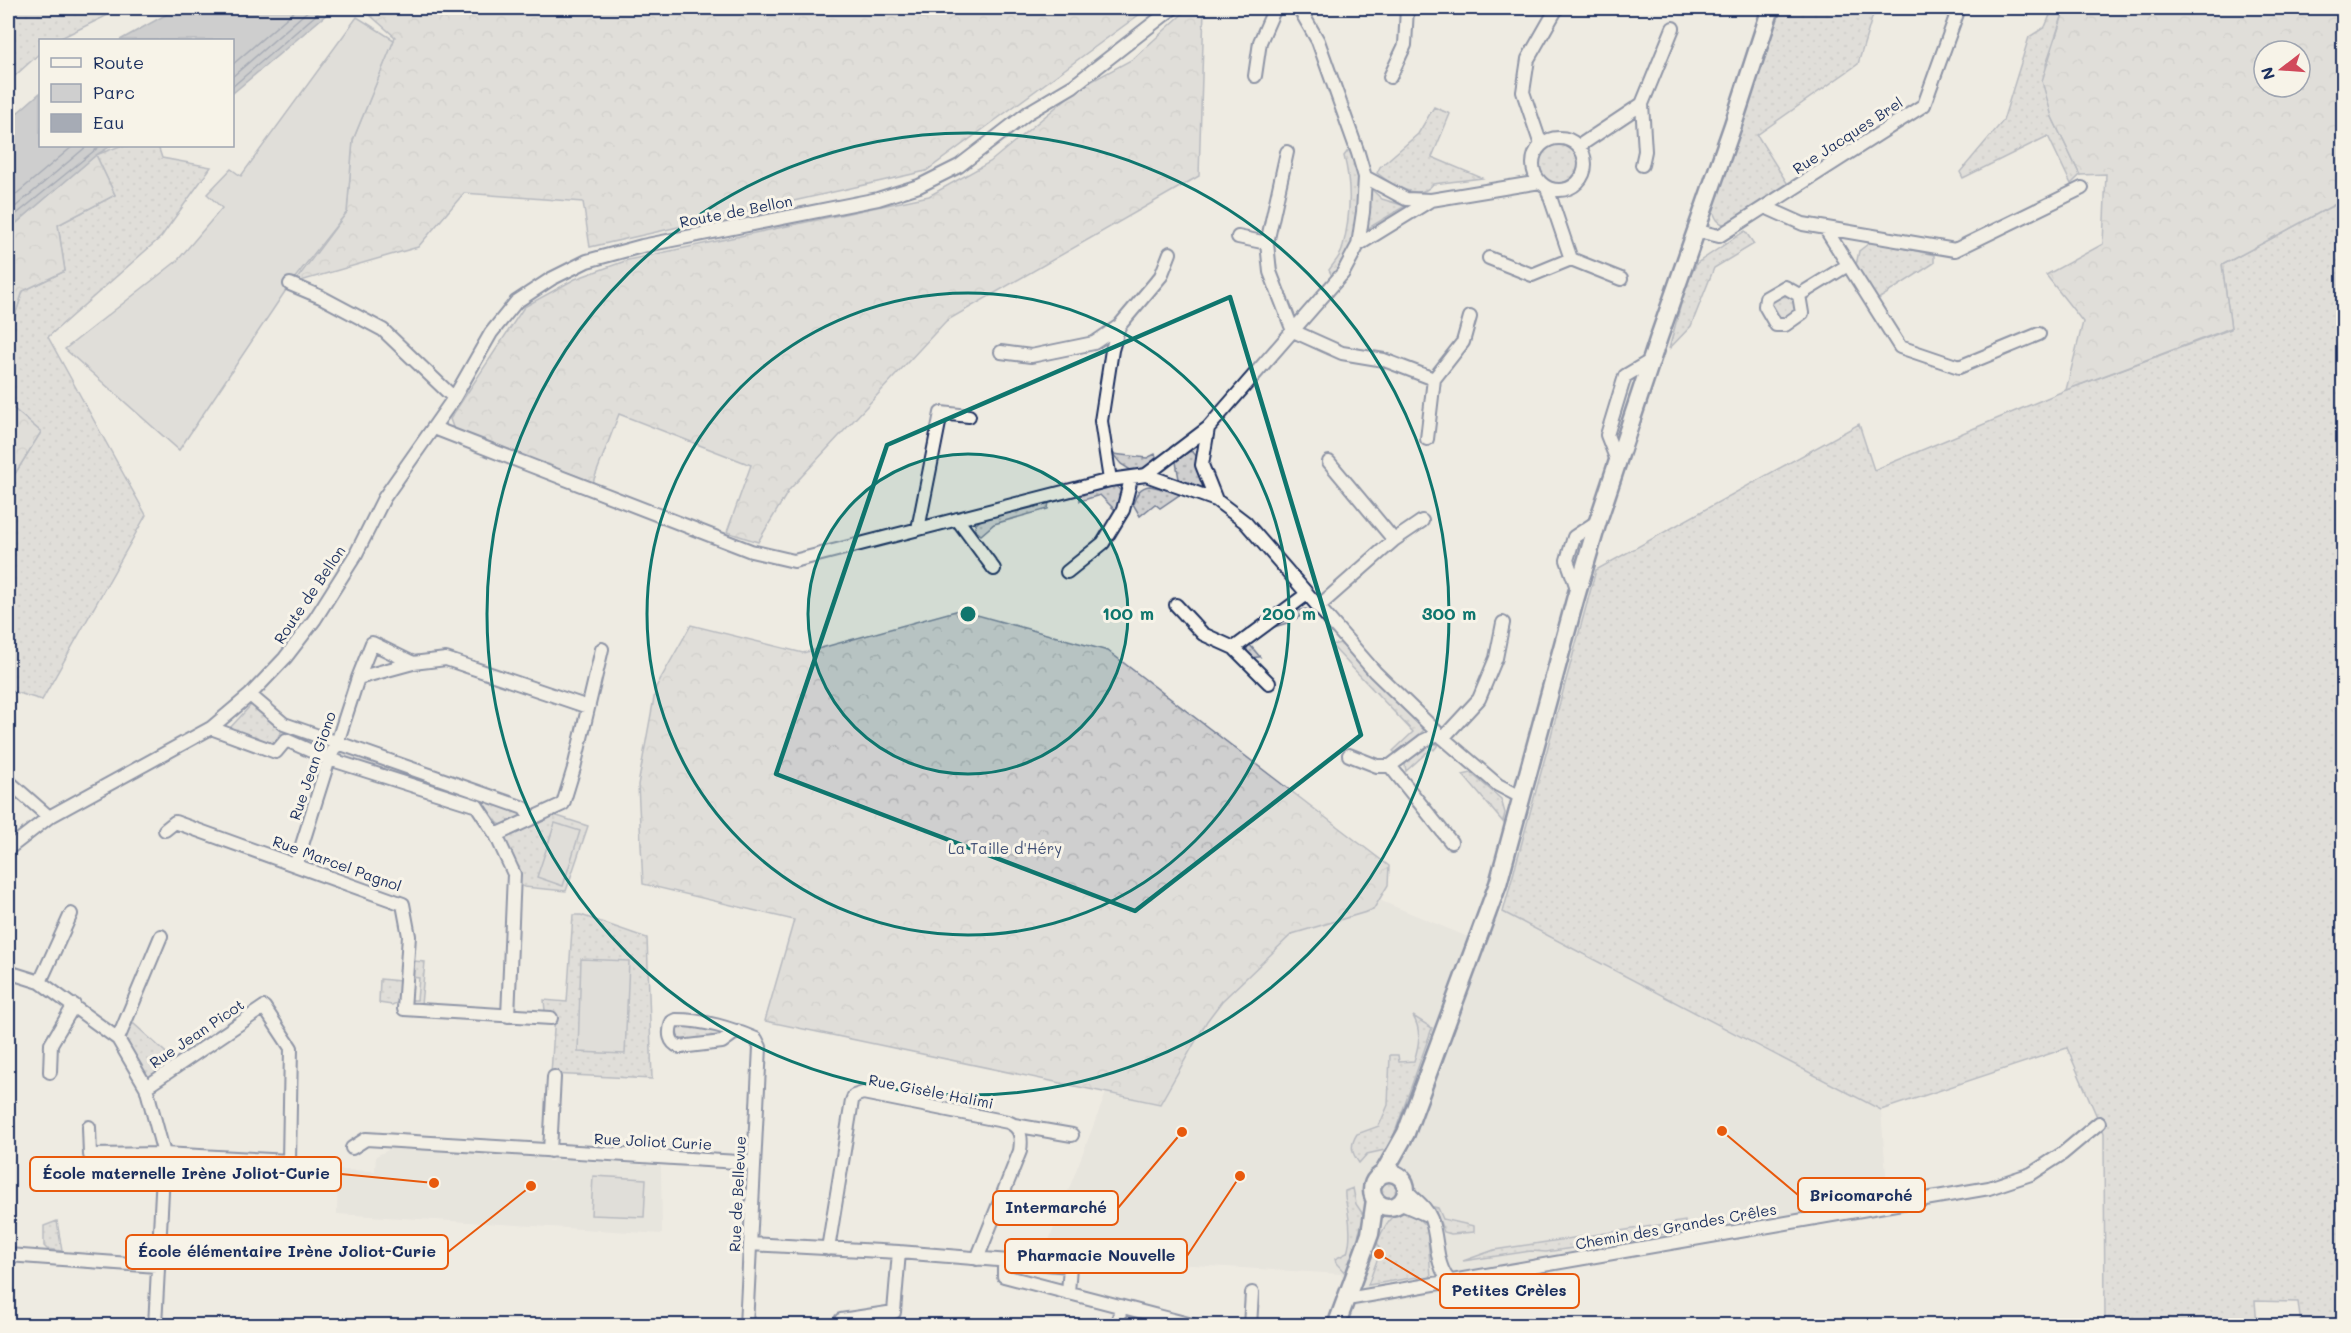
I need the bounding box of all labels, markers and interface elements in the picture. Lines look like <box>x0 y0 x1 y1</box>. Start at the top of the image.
legend <box>39 39 234 147</box>
north arrow <box>2252 39 2312 99</box>
text: Route <box>93 50 144 74</box>
text: N <box>2255 65 2279 82</box>
text: Parc <box>93 80 135 104</box>
street label: Rue Jacques Brel <box>1789 92 1906 178</box>
text: Eau <box>93 110 124 134</box>
street label: Route de Bellon <box>678 190 794 232</box>
street label: Route de Bellon <box>269 541 349 647</box>
text: 100 m <box>1102 601 1154 625</box>
text: 200 m <box>1262 601 1316 625</box>
text: 300 m <box>1422 601 1476 625</box>
centre of rings <box>958 604 978 624</box>
street label: Rue Jean Giono <box>284 709 340 823</box>
street label: Rue Marcel Pagnol <box>270 830 404 896</box>
park label: La Taille d'Héry <box>948 838 1062 858</box>
street label: Rue Jean Picot <box>145 994 248 1072</box>
street label: Rue Gisèle Halimi <box>867 1069 995 1113</box>
street label: Rue Joliot Curie <box>594 1128 713 1154</box>
street label: Rue de Bellevue <box>724 1135 750 1253</box>
callout: École maternelle Irène Joliot-Curie <box>30 1157 341 1191</box>
text: École maternelle Irène Joliot-Curie <box>42 1162 330 1183</box>
callout: Bricomarché <box>1798 1178 1925 1212</box>
text: Bricomarché <box>1809 1184 1913 1205</box>
callout: Intermarché <box>993 1191 1118 1225</box>
text: Intermarché <box>1005 1196 1107 1217</box>
street label: Chemin des Grandes Crêles <box>1574 1198 1778 1254</box>
callout: École élémentaire Irène Joliot-Curie <box>126 1235 448 1269</box>
callout: Pharmacie Nouvelle <box>1005 1239 1187 1273</box>
text: École élémentaire Irène Joliot-Curie <box>138 1240 436 1261</box>
text: Pharmacie Nouvelle <box>1017 1244 1175 1265</box>
callout: Petites Crèles <box>1440 1274 1579 1308</box>
text: Petites Crèles <box>1451 1279 1567 1300</box>

